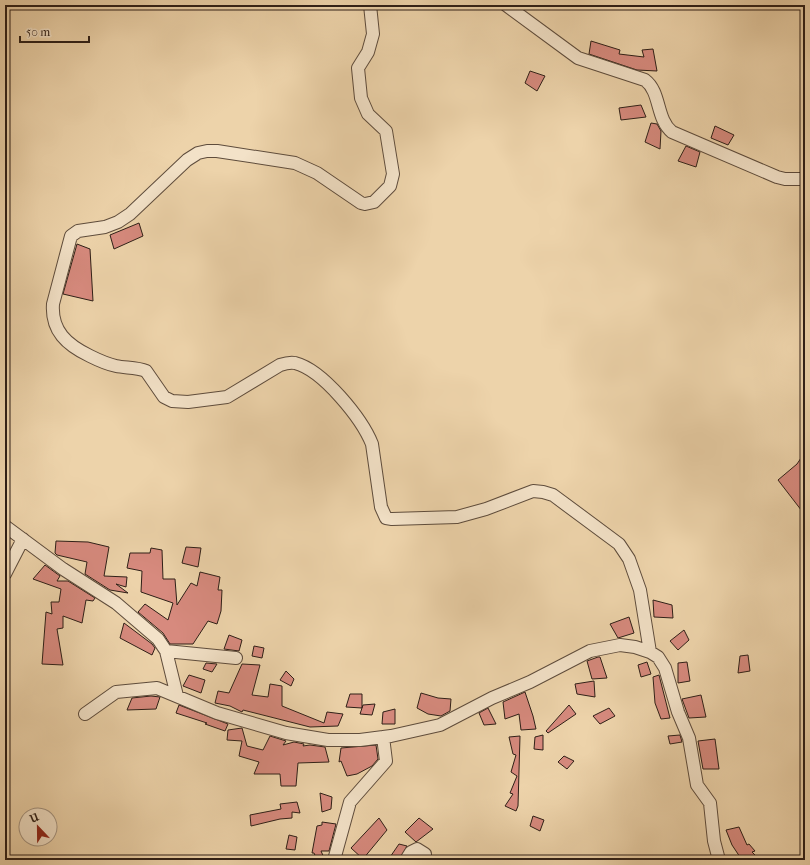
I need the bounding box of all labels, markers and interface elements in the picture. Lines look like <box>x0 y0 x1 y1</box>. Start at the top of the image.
scale bar <box>20 18 89 44</box>
text: 50 m <box>26 25 50 39</box>
north arrow <box>18 807 58 847</box>
text: U <box>27 810 41 826</box>

